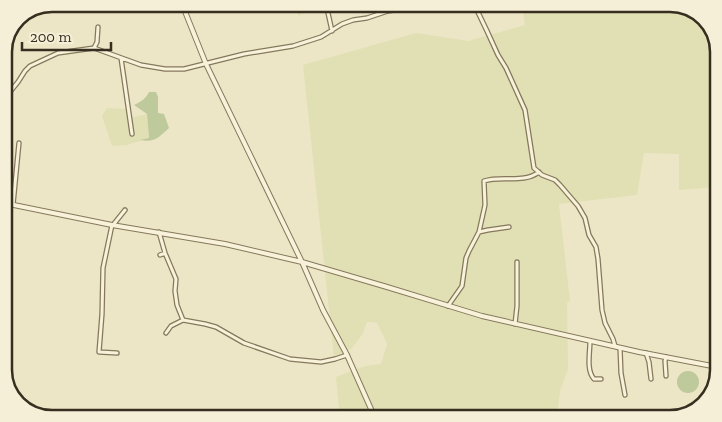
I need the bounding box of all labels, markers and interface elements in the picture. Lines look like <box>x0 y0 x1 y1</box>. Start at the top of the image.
scale bar <box>22 20 111 52</box>
text: 200 m <box>30 28 71 46</box>

